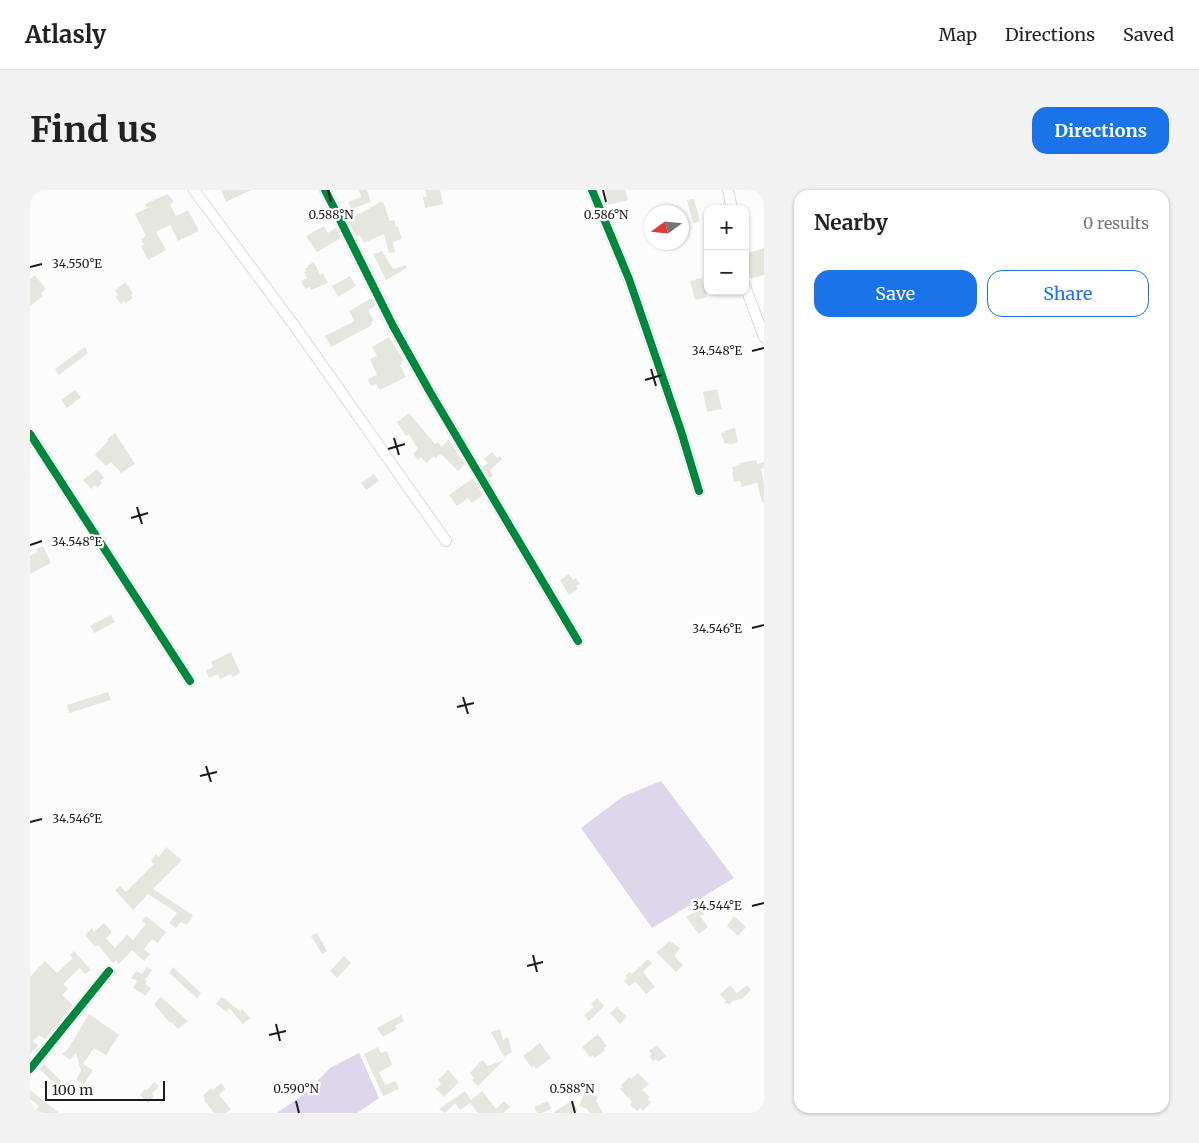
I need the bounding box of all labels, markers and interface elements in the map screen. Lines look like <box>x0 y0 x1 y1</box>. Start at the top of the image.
text: Atlasly <box>25 19 106 50</box>
text: Map <box>939 23 977 46</box>
text: Directions <box>1005 23 1095 46</box>
text: Saved <box>1123 23 1174 46</box>
button: Directions <box>1032 107 1169 154</box>
text: Find us <box>30 108 157 152</box>
north arrow <box>644 205 689 250</box>
map controls <box>704 205 749 295</box>
button: + <box>704 205 749 250</box>
text: 0.588°N <box>308 207 354 222</box>
text: 0.586°N <box>584 207 629 222</box>
text: Nearby <box>814 209 888 236</box>
text: 0 results <box>1083 213 1149 233</box>
button: − <box>704 250 749 295</box>
text: 34.550°E <box>52 256 102 271</box>
button: Save <box>814 270 977 317</box>
button: Share <box>987 270 1149 317</box>
text: 34.548°E <box>692 343 743 358</box>
text: 34.548°E <box>52 534 103 549</box>
text: 34.546°E <box>692 621 742 636</box>
text: 34.546°E <box>52 811 102 826</box>
text: 34.544°E <box>692 898 742 913</box>
scale bar <box>45 1078 165 1101</box>
text: 100 m <box>52 1081 93 1099</box>
text: 0.590°N <box>273 1081 320 1096</box>
text: 0.588°N <box>549 1081 595 1096</box>

